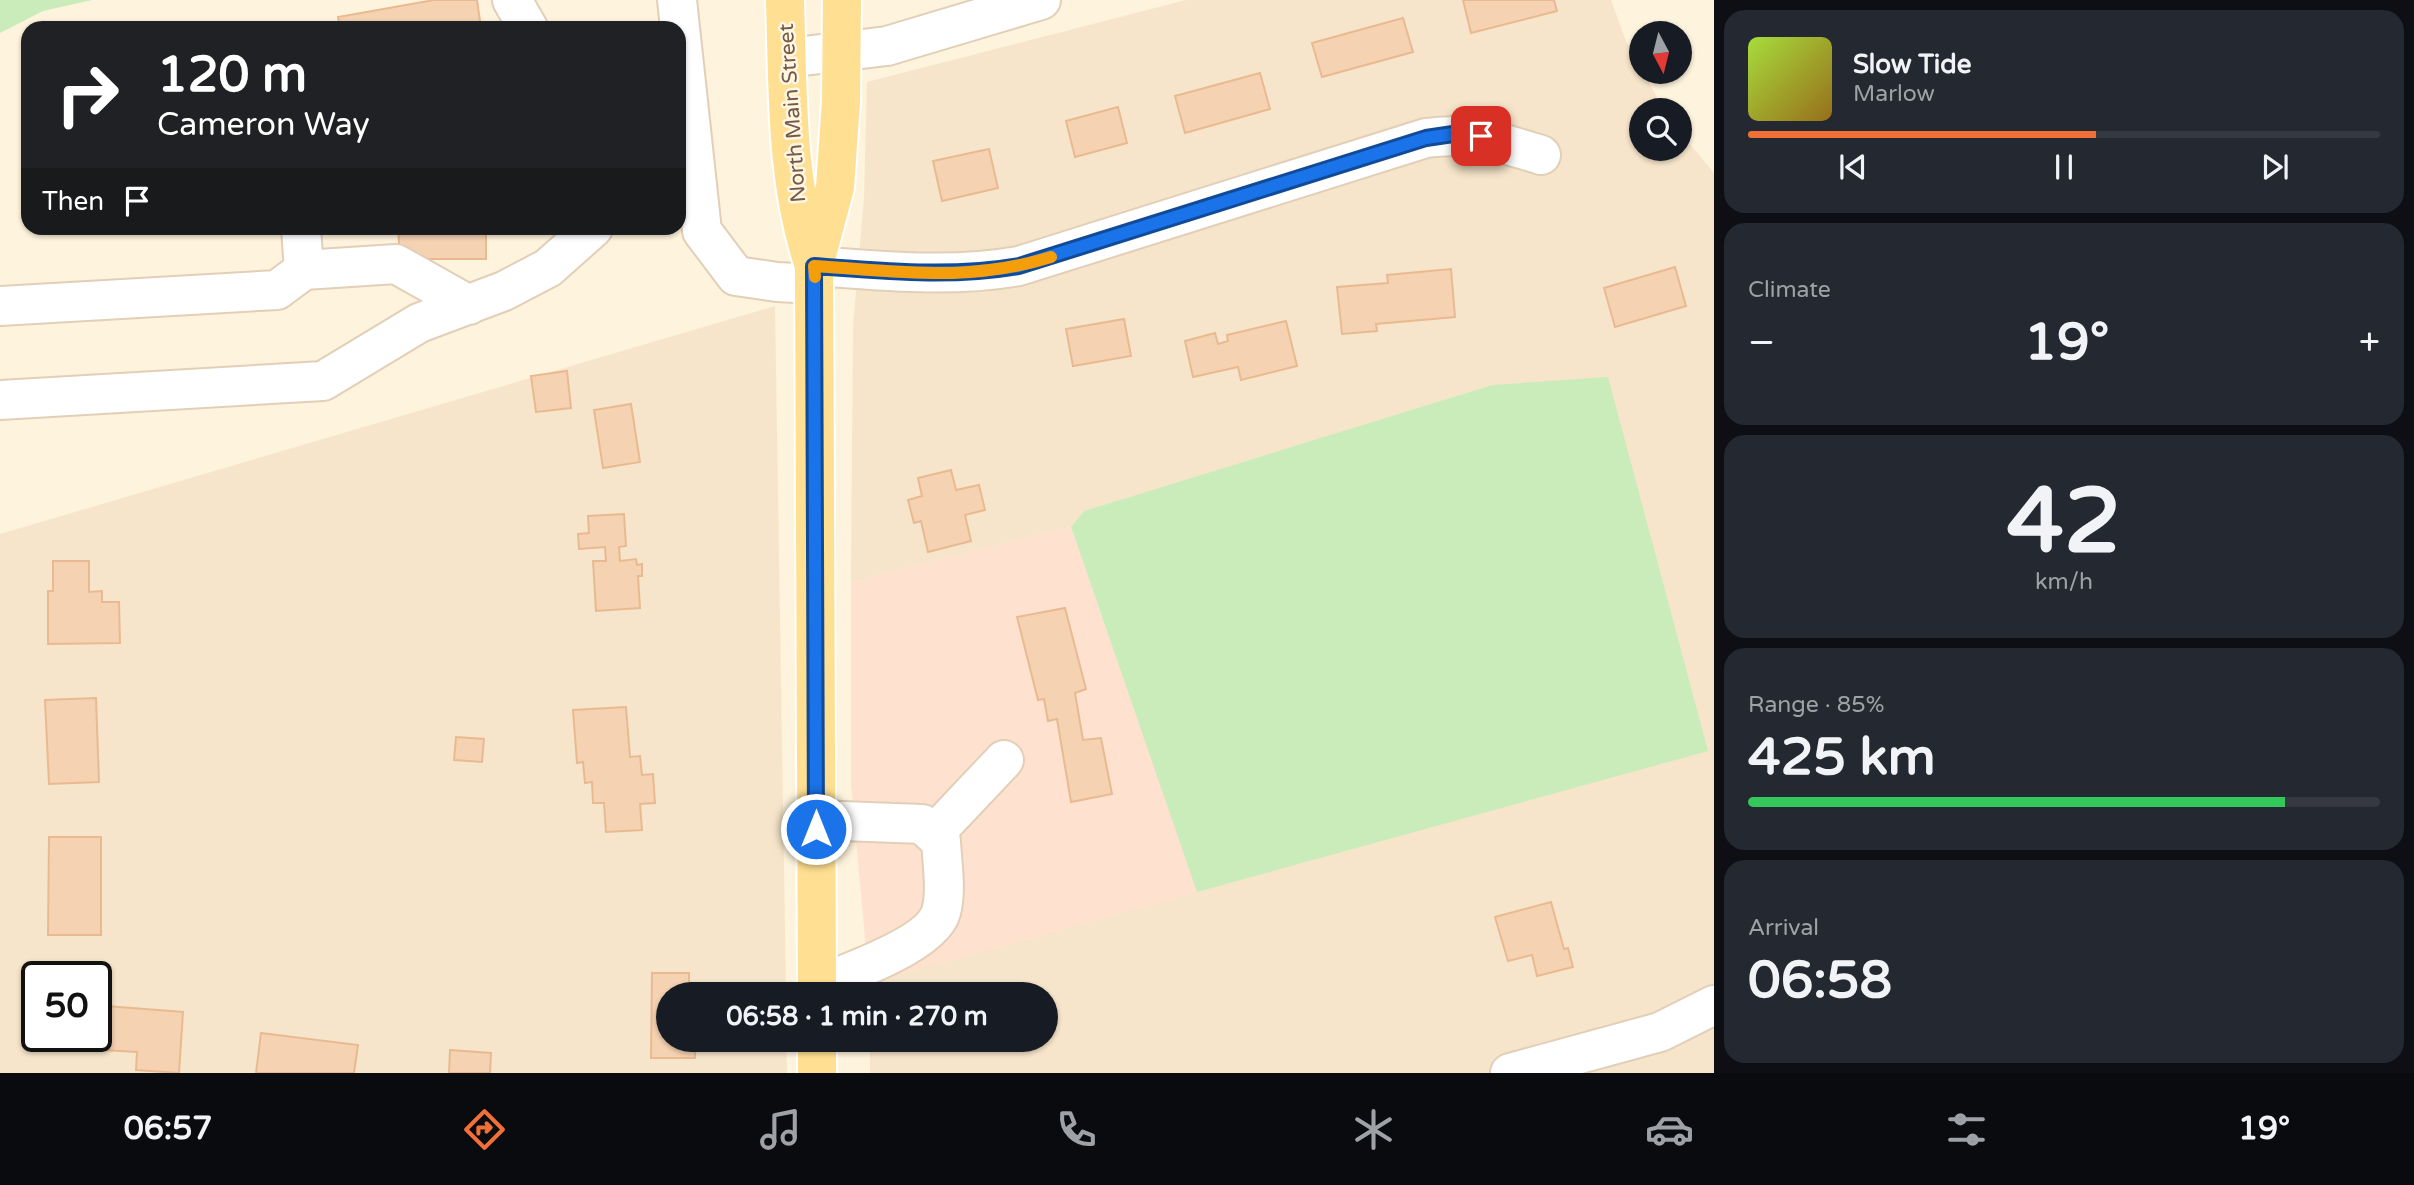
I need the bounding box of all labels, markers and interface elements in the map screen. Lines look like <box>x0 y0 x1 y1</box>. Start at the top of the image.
north arrow <box>1629 21 1692 84</box>
map controls <box>1629 21 1692 161</box>
street label: North Main Street <box>774 23 811 203</box>
text: 120 m <box>157 46 307 105</box>
icon: right <box>42 49 133 140</box>
text: Slow Tide <box>1853 49 1971 80</box>
text: Marlow <box>1853 80 1935 108</box>
button: search <box>1629 98 1692 161</box>
text: Cameron Way <box>157 106 370 144</box>
pin <box>1451 106 1511 166</box>
icon: arrive <box>1462 117 1500 155</box>
icon: previous <box>1834 148 1872 186</box>
icon: pause <box>2045 148 2083 186</box>
icon: next <box>2256 148 2294 186</box>
icon: arrive <box>118 182 156 220</box>
text: Then <box>42 186 104 217</box>
text: Climate <box>1748 276 1831 304</box>
text: 19° <box>2024 311 2109 374</box>
text: − <box>1748 320 1775 366</box>
text: + <box>2359 320 2380 366</box>
text: 42 <box>2007 467 2121 577</box>
text: km/h <box>2035 568 2093 596</box>
text: Range · 85% <box>1748 691 1884 719</box>
text: 425 km <box>1748 726 1936 789</box>
position arrow <box>779 792 853 866</box>
text: Arrival <box>1748 914 1819 942</box>
text: 06:58 <box>1748 949 1892 1012</box>
speed limit sign: 50 <box>21 961 112 1052</box>
text: 06:58 · 1 min · 270 m <box>726 1001 988 1032</box>
icon: directions <box>460 1105 509 1154</box>
icon: music <box>756 1105 805 1154</box>
icon: phone <box>1052 1105 1101 1154</box>
icon: climate <box>1349 1105 1398 1154</box>
icon: car <box>1645 1105 1694 1154</box>
icon: filters <box>1942 1105 1991 1154</box>
text: 06:57 <box>124 1110 212 1148</box>
text: 19° <box>2238 1110 2290 1148</box>

